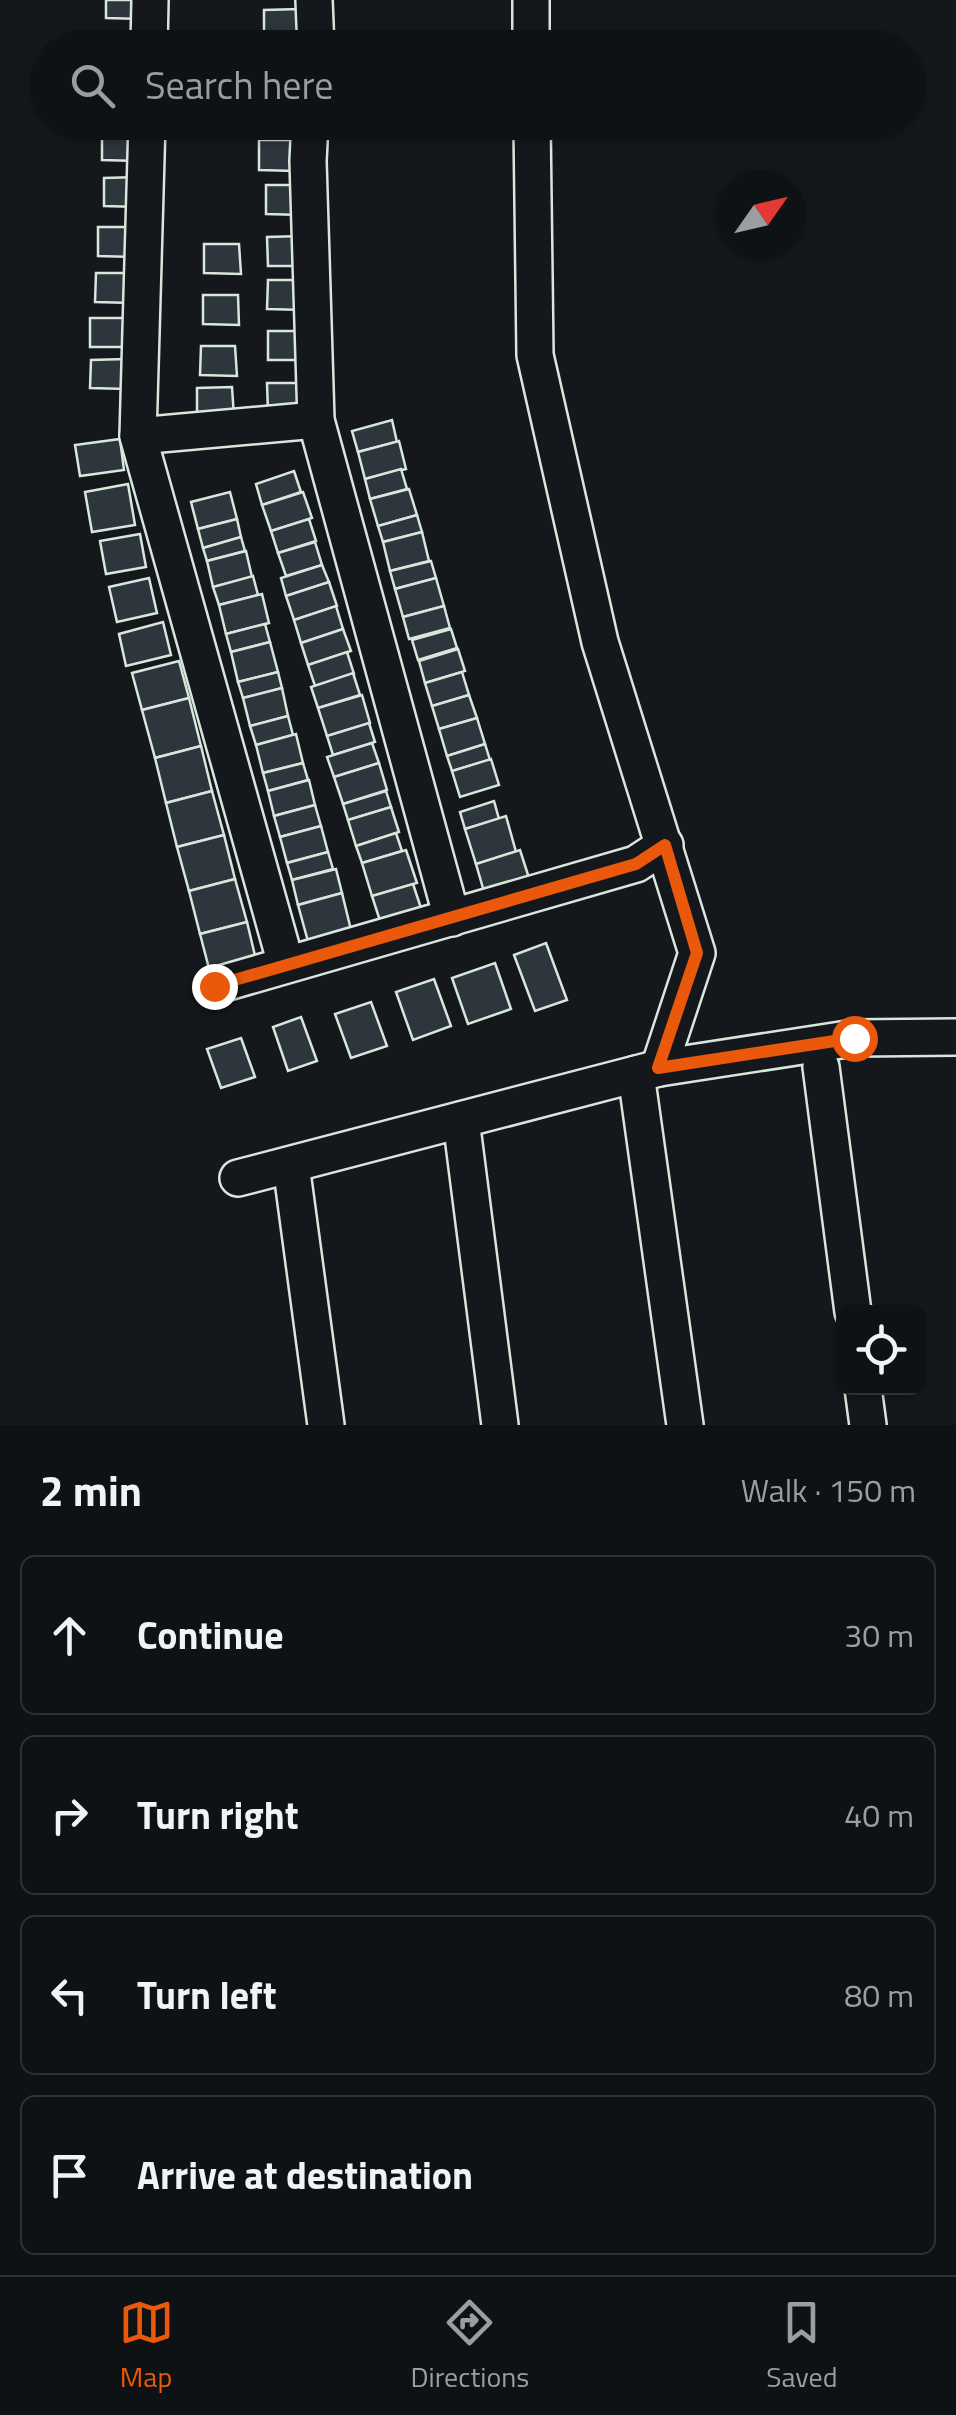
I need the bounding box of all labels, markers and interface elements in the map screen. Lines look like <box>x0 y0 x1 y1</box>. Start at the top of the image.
search box <box>30 30 926 140</box>
text: Search here <box>145 56 333 114</box>
icon: search <box>65 58 120 113</box>
north arrow <box>716 170 806 260</box>
route end <box>192 964 238 1010</box>
route start <box>832 1016 878 1062</box>
map controls <box>836 1305 926 1395</box>
button: locate <box>836 1305 926 1395</box>
text: 2 min <box>40 1458 142 1522</box>
text: Walk · 150 m <box>741 1466 916 1514</box>
text: Continue <box>137 1606 284 1664</box>
icon: ahead <box>42 1608 97 1663</box>
text: 30 m <box>844 1611 914 1659</box>
text: Turn right <box>137 1786 299 1844</box>
icon: right <box>42 1788 97 1843</box>
text: 40 m <box>844 1791 914 1839</box>
text: Turn left <box>137 1966 277 2024</box>
icon: left <box>42 1968 97 2023</box>
text: 80 m <box>844 1971 914 2019</box>
text: Arrive at destination <box>137 2146 473 2204</box>
icon: arrive <box>42 2148 97 2203</box>
tab: Map <box>119 2295 174 2398</box>
tab: Directions <box>411 2295 529 2398</box>
tab: Saved <box>766 2295 837 2398</box>

